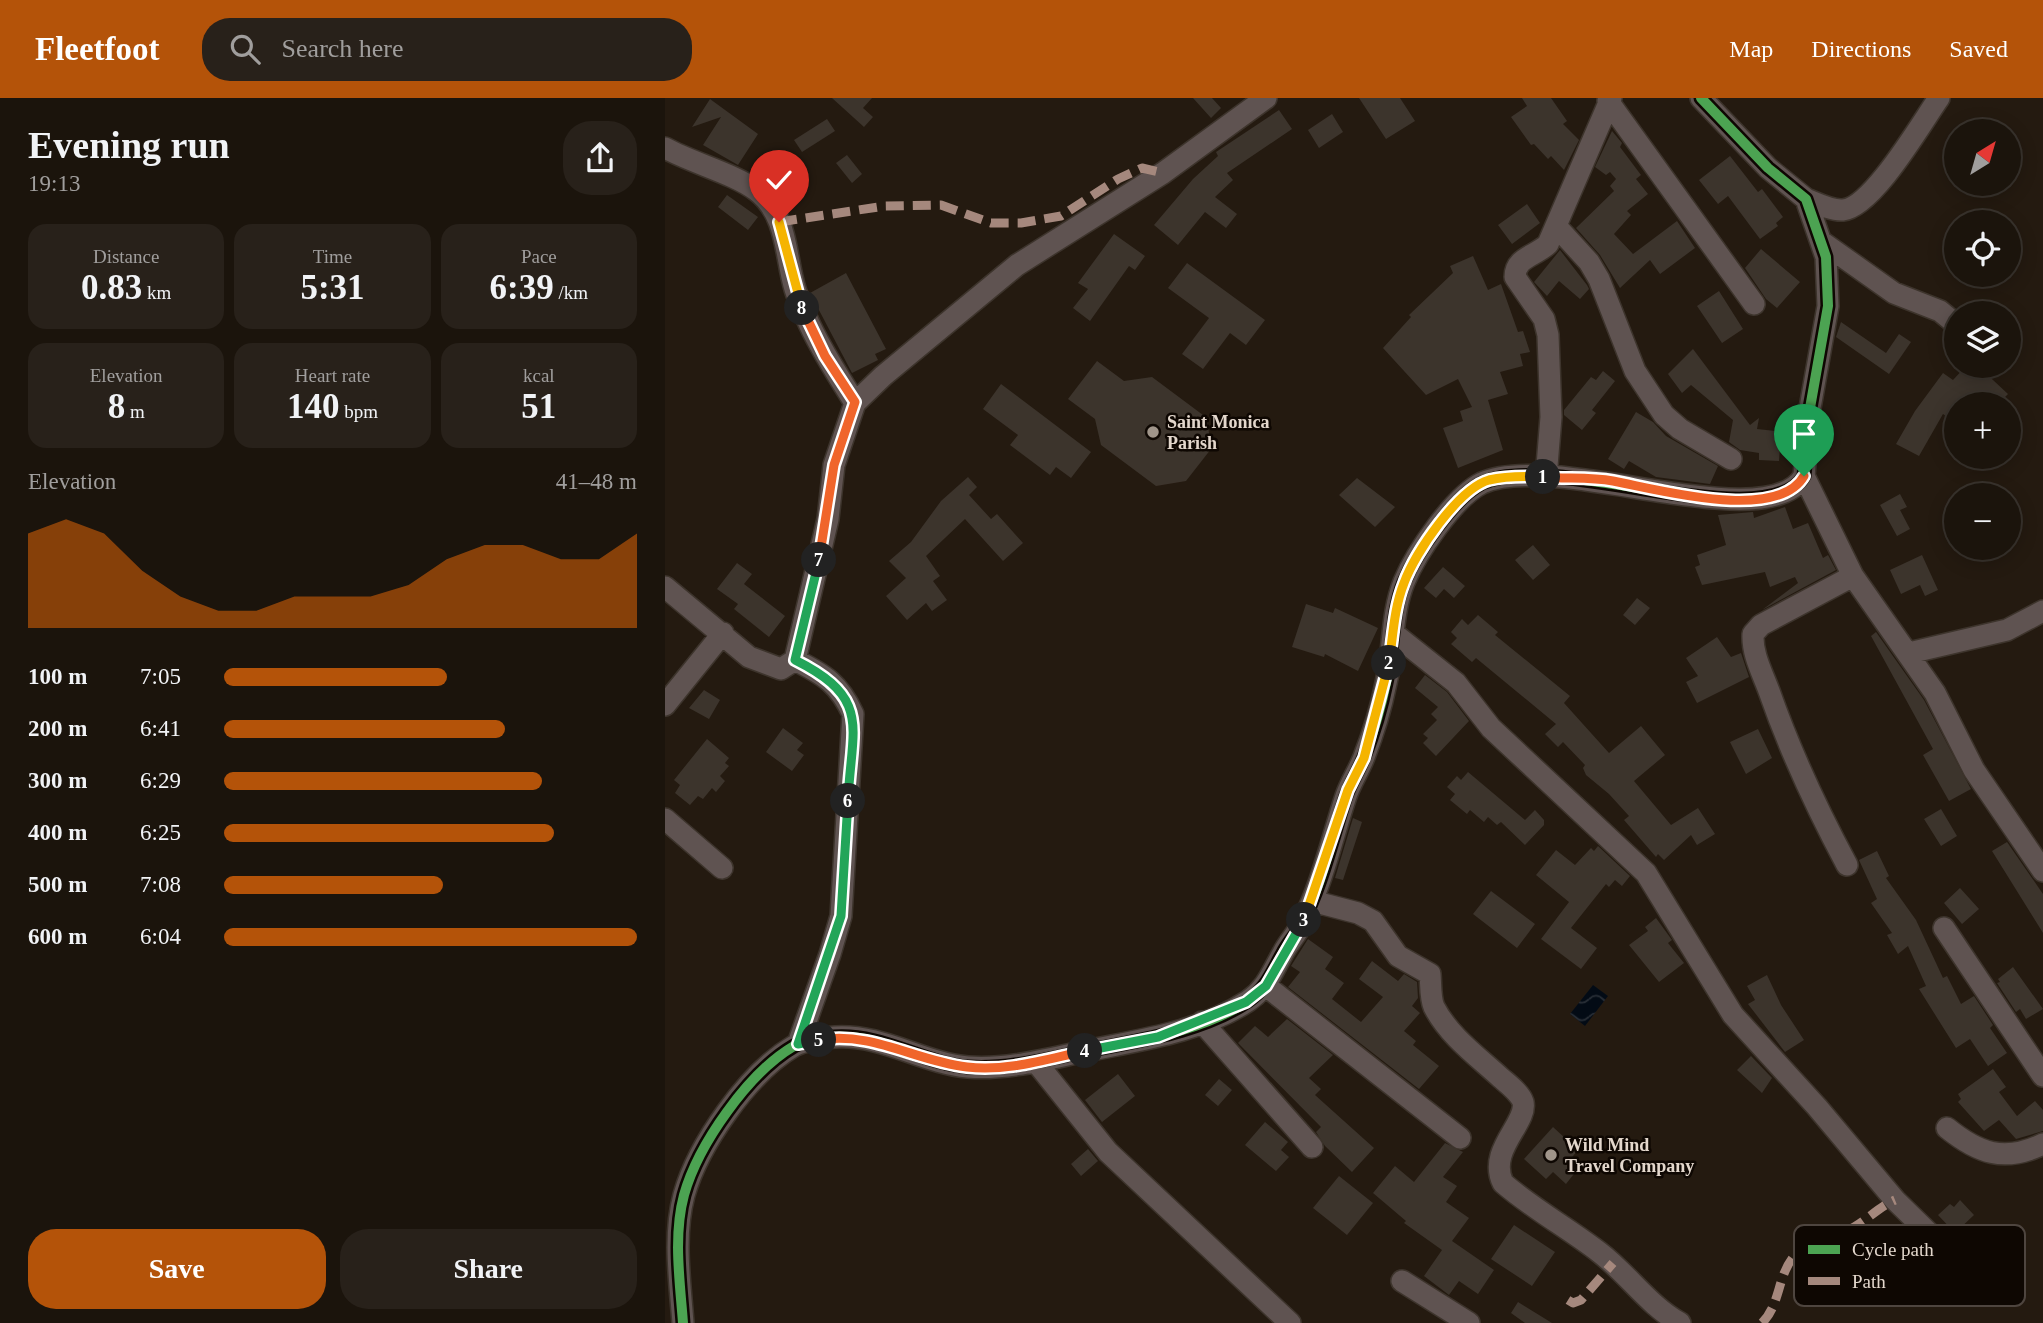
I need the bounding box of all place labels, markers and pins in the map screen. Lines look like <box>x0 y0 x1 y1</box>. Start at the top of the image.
pin <box>749 150 809 222</box>
pin: 8 <box>785 290 819 326</box>
pin <box>1774 404 1834 476</box>
place label: Saint Monica Parish <box>1167 412 1270 453</box>
marker: Saint Monica Parish <box>1145 424 1161 440</box>
pin: 1 <box>1525 460 1561 494</box>
pin: 7 <box>801 542 837 578</box>
pin: 2 <box>1371 646 1407 680</box>
pin: 6 <box>831 784 865 818</box>
pin: 3 <box>1287 902 1321 938</box>
pin: 5 <box>801 1023 837 1058</box>
pin: 4 <box>1067 1034 1103 1068</box>
place label: Wild Mind Travel Company <box>1565 1135 1694 1176</box>
marker: Wild Mind Travel Company <box>1543 1147 1559 1163</box>

